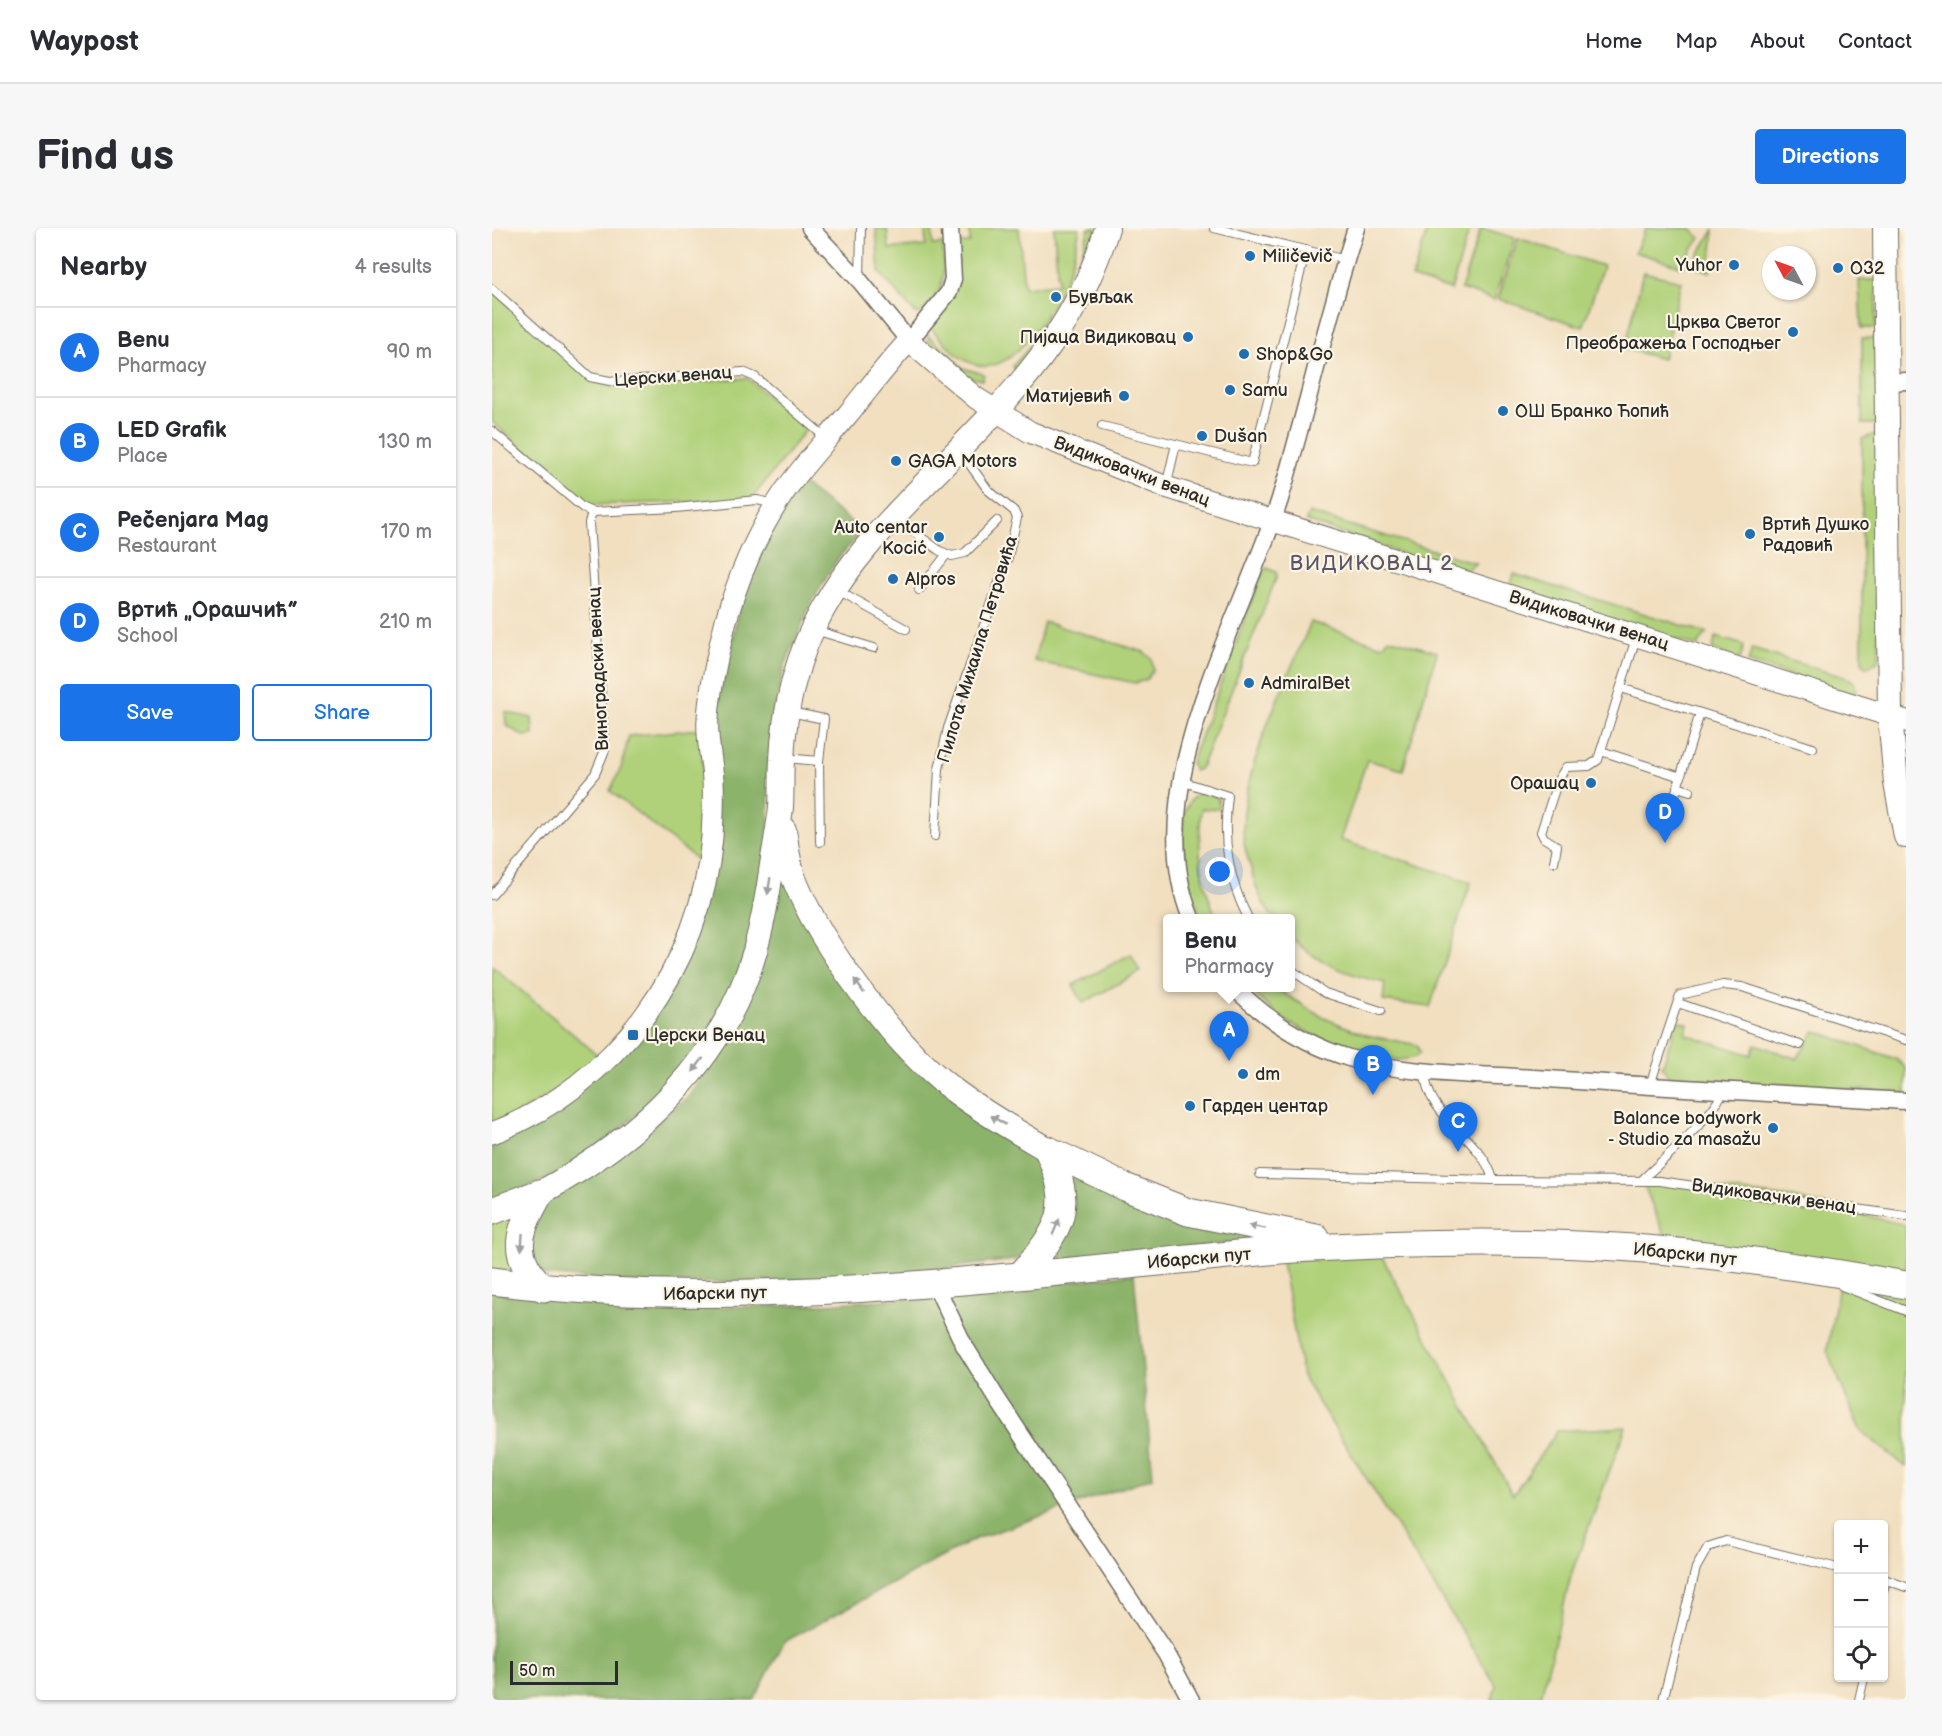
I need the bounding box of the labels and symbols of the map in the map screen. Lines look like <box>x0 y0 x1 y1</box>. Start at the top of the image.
place label: Miličevič <box>1262 246 1333 267</box>
north arrow <box>1762 246 1816 300</box>
marker: Miličevič <box>1243 249 1257 263</box>
place label: Yuhor <box>1675 255 1722 276</box>
marker: Yuhor <box>1727 258 1741 272</box>
place label: О32 <box>1850 258 1885 279</box>
marker: О32 <box>1831 261 1845 275</box>
place label: Бувљак <box>1068 287 1134 308</box>
marker: Бувљак <box>1049 290 1063 304</box>
place label: Црква Светог Преображења Господњег <box>1565 312 1781 354</box>
marker: Црква Светог Преображења Господњег <box>1786 325 1800 339</box>
place label: Пијаца Видиковац <box>1020 327 1176 348</box>
marker: Пијаца Видиковац <box>1181 330 1195 344</box>
place label: Shop&Go <box>1256 344 1333 365</box>
marker: Shop&Go <box>1237 347 1251 361</box>
street label: Церски венац <box>613 362 733 391</box>
place label: Samu <box>1242 380 1288 401</box>
marker: Samu <box>1223 383 1237 397</box>
place label: Матијевић <box>1025 386 1112 407</box>
marker: Матијевић <box>1117 389 1131 403</box>
place label: ОШ Бранко Ћопић <box>1515 401 1669 422</box>
marker: ОШ Бранко Ћопић <box>1496 404 1510 418</box>
place label: Dušan <box>1214 426 1267 447</box>
marker: Dušan <box>1195 429 1209 443</box>
street label: Видиковачки венац <box>1051 432 1213 511</box>
place label: GAGA Motors <box>908 451 1017 472</box>
marker: GAGA Motors <box>889 454 903 468</box>
place label: Вртић Душко Радовић <box>1762 514 1869 556</box>
place label: Auto centar Kocić <box>834 517 927 559</box>
marker: Вртић Душко Радовић <box>1743 527 1757 541</box>
marker: Auto centar Kocić <box>932 530 946 544</box>
street label: Пилота Михаила Петровића <box>933 533 1022 765</box>
district label: ВИДИКОВАЦ 2 <box>1290 551 1454 576</box>
place label: Alpros <box>905 569 956 590</box>
marker: Alpros <box>886 572 900 586</box>
street label: Виноградски венац <box>584 586 613 751</box>
street label: Видиковачки венац <box>1506 586 1672 655</box>
place label: AdmiralBet <box>1261 673 1350 694</box>
marker: AdmiralBet <box>1242 676 1256 690</box>
place label: Орашац <box>1510 773 1579 794</box>
marker: Орашац <box>1584 776 1598 790</box>
pin: D <box>1646 794 1684 843</box>
your location <box>1205 857 1234 886</box>
one-way arrow <box>764 876 773 895</box>
one-way arrow <box>853 979 865 995</box>
pin: A <box>1210 1012 1248 1061</box>
place label: Церски Венац <box>645 1025 766 1046</box>
marker: Церски Венац <box>626 1028 640 1042</box>
pin: B <box>1354 1046 1392 1095</box>
one-way arrow <box>692 1056 704 1072</box>
place label: dm <box>1255 1064 1280 1085</box>
marker: dm <box>1236 1067 1250 1081</box>
place label: Гарден центар <box>1202 1096 1328 1117</box>
marker: Гарден центар <box>1183 1099 1197 1113</box>
pin: C <box>1438 1102 1478 1152</box>
place label: Balance bodywork - Studio za masažu <box>1608 1108 1761 1150</box>
one-way arrow <box>990 1114 1006 1125</box>
marker: Balance bodywork - Studio za masažu <box>1766 1121 1780 1135</box>
street label: Видиковачки венац <box>1690 1175 1858 1218</box>
one-way arrow <box>1052 1218 1061 1236</box>
one-way arrow <box>1248 1222 1267 1231</box>
one-way arrow <box>517 1233 526 1252</box>
street label: Ибарски пут <box>1632 1239 1739 1270</box>
street label: Ибарски пут <box>1146 1243 1253 1274</box>
street label: Ибарски пут <box>663 1282 768 1305</box>
scale bar <box>510 1658 618 1686</box>

